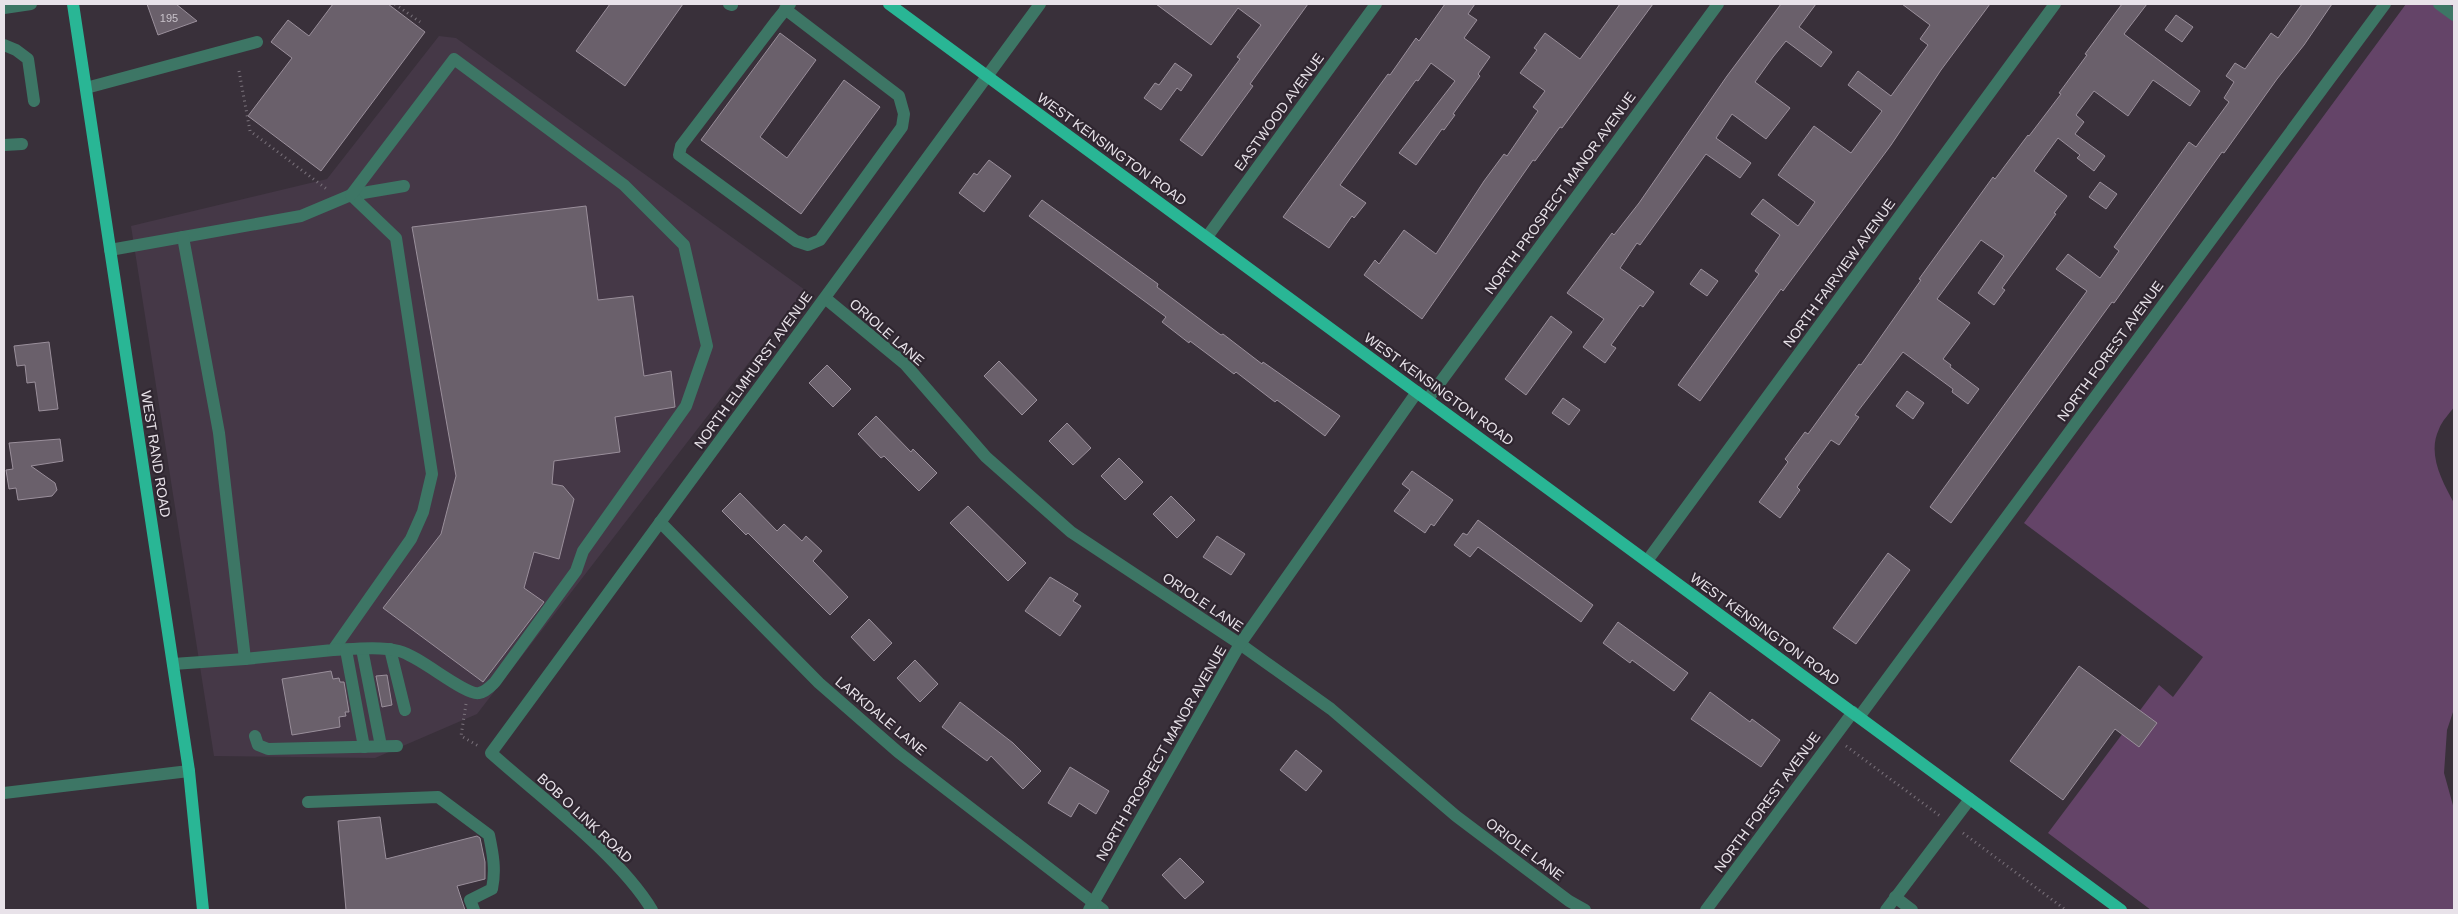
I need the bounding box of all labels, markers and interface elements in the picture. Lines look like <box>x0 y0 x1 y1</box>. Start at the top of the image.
house number: 195 <box>160 12 178 24</box>
street label: EASTWOOD AVENUE <box>1231 50 1327 174</box>
street label: WEST KENSINGTON ROAD <box>1034 89 1190 209</box>
street label: NORTH PROSPECT MANOR AVENUE <box>1481 89 1639 297</box>
street label: NORTH FAIRVIEW AVENUE <box>1780 196 1898 350</box>
street label: NORTH FOREST AVENUE <box>2054 278 2166 424</box>
street label: NORTH ELMHURST AVENUE <box>691 289 815 451</box>
street label: ORIOLE LANE <box>847 295 927 369</box>
street label: WEST KENSINGTON ROAD <box>1361 329 1517 449</box>
street label: WEST RAND ROAD <box>138 389 174 519</box>
street label: ORIOLE LANE <box>1160 569 1246 635</box>
street label: WEST KENSINGTON ROAD <box>1687 569 1843 689</box>
street label: NORTH PROSPECT MANOR AVENUE <box>1093 643 1229 863</box>
street label: LARKDALE LANE <box>832 673 930 759</box>
street label: NORTH FOREST AVENUE <box>1711 729 1823 875</box>
street label: BOB O LINK ROAD <box>534 770 636 866</box>
street label: ORIOLE LANE <box>1483 815 1567 883</box>

